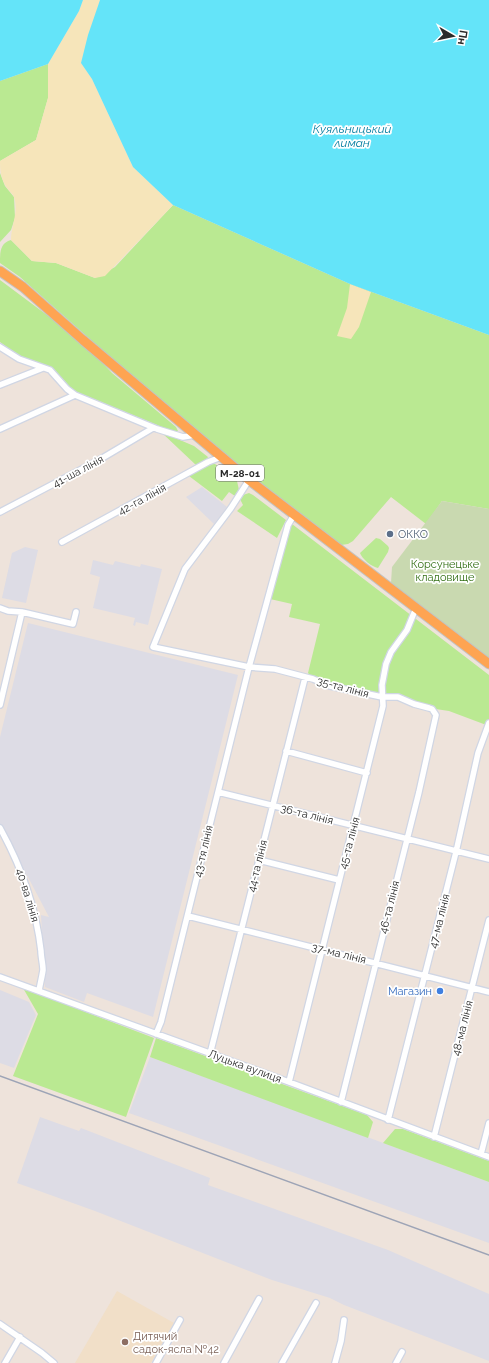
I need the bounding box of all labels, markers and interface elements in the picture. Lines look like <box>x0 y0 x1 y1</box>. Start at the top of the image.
north arrow <box>433 16 473 56</box>
text: Пн <box>455 29 470 46</box>
water label: Куяльницький лиман <box>313 122 392 150</box>
street label: 41-ша лінія <box>50 453 106 490</box>
road number: М-28-01 <box>216 465 264 481</box>
street label: 42-га лінія <box>116 481 168 518</box>
place label: ОККО <box>398 528 428 541</box>
marker: ОККО <box>385 529 395 539</box>
park label: Корсунецьке кладовище <box>411 558 480 584</box>
street label: 35-та лінія <box>315 674 370 701</box>
street label: 36-та лінія <box>279 802 335 827</box>
street label: 45-та лінія <box>336 816 363 871</box>
street label: 43-тя лінія <box>191 824 216 878</box>
street label: 44-та лінія <box>245 839 270 894</box>
street label: 40-ва лінія <box>13 867 42 923</box>
street label: 46-та лінія <box>377 879 402 935</box>
street label: 47-ма лінія <box>426 892 453 950</box>
street label: 37-ма лінія <box>310 940 367 967</box>
place label: Магазин <box>388 985 432 998</box>
marker: Магазин <box>435 986 445 996</box>
street label: 48-ма лінія <box>449 999 476 1057</box>
street label: Луцька вулиця <box>206 1047 283 1086</box>
place label: Дитячий садок-ясла №42 <box>133 1330 219 1356</box>
marker: Дитячий садок-ясла №42 <box>120 1337 130 1347</box>

